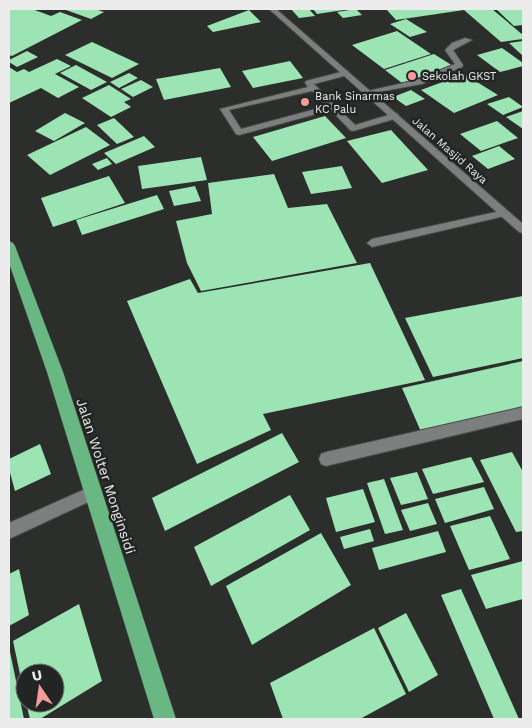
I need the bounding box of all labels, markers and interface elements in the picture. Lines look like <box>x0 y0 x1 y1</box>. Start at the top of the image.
marker: Sekolah GKST <box>406 70 418 82</box>
place label: Sekolah GKST <box>422 70 497 83</box>
place label: Bank Sinarmas KC Palu <box>315 90 395 116</box>
marker: Bank Sinarmas KC Palu <box>299 96 311 108</box>
street label: Jalan Masjid Raya <box>409 114 490 187</box>
street label: Jalan Wolter Monginsidi <box>73 396 139 556</box>
north arrow <box>15 663 65 713</box>
text: U <box>30 666 44 684</box>

